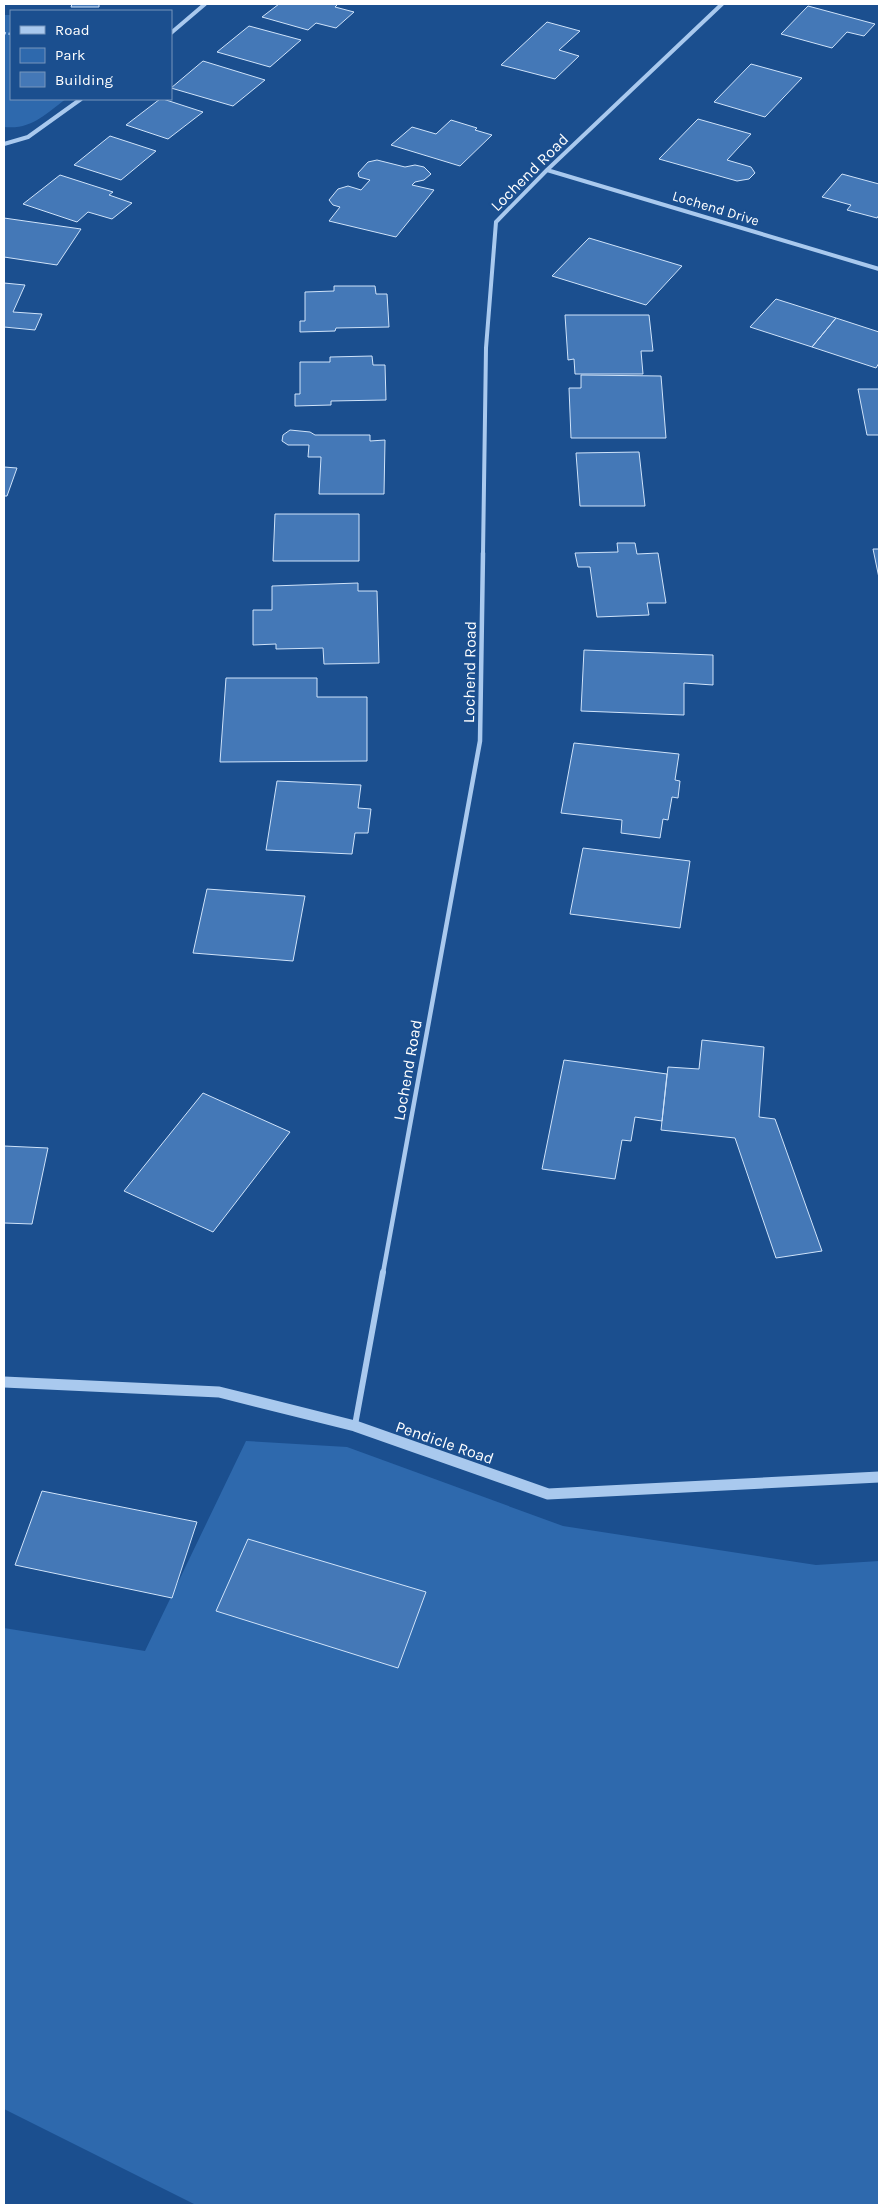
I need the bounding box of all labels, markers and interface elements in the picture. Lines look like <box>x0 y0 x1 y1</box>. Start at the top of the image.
legend <box>10 10 172 100</box>
text: Road <box>55 21 90 39</box>
text: Park <box>55 46 85 64</box>
text: Building <box>55 71 113 89</box>
street label: Lochend Road <box>487 130 572 215</box>
street label: Lochend Drive <box>670 187 761 230</box>
street label: Lochend Road <box>459 621 480 723</box>
street label: Lochend Road <box>389 1018 426 1122</box>
street label: Pendicle Road <box>393 1417 496 1468</box>

